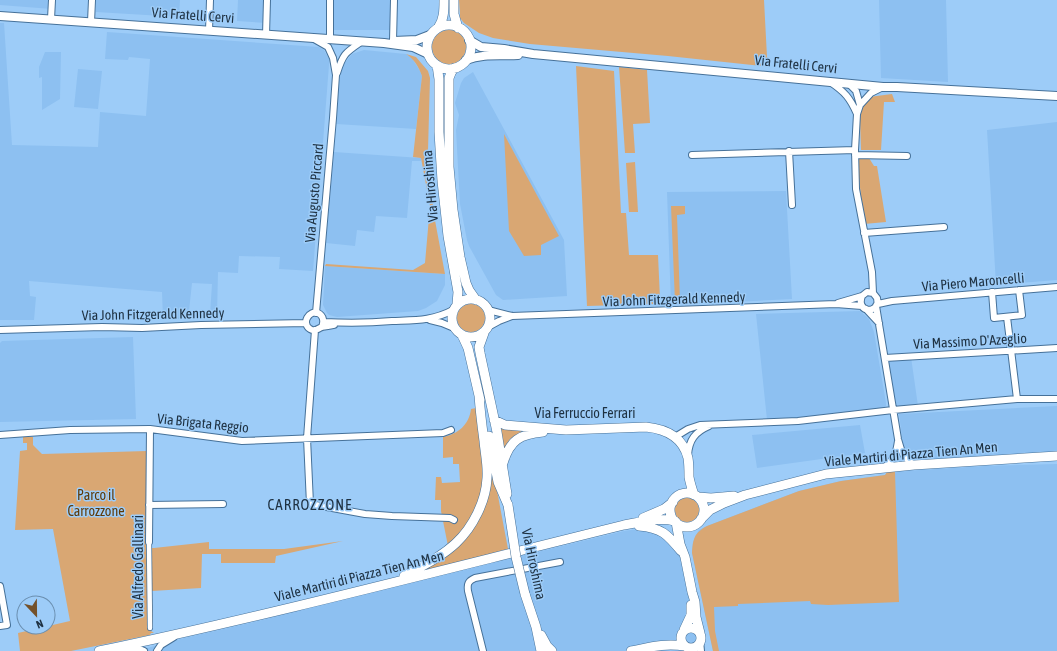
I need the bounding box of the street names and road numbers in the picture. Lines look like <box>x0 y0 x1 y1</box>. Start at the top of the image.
street label: Via Fratelli Cervi <box>151 4 235 26</box>
street label: Via Fratelli Cervi <box>754 52 838 76</box>
street label: Via Augusto Piccard <box>302 143 326 243</box>
street label: Via Hiroshima <box>419 149 441 223</box>
street label: Via Piero Maroncelli <box>921 270 1025 294</box>
street label: Via John Fitzgerald Kennedy <box>602 289 746 309</box>
street label: Via John Fitzgerald Kennedy <box>81 305 225 323</box>
street label: Via Massimo D'Azeglio <box>913 330 1027 352</box>
street label: Via Ferruccio Ferrari <box>535 405 635 421</box>
street label: Via Brigata Reggio <box>156 410 250 436</box>
street label: Viale Martiri di Piazza Tien An Men <box>824 438 998 470</box>
street label: Via Alfredo Gallinari <box>130 515 146 619</box>
street label: Via Hiroshima <box>519 527 549 601</box>
street label: Viale Martiri di Piazza Tien An Men <box>273 547 445 605</box>

